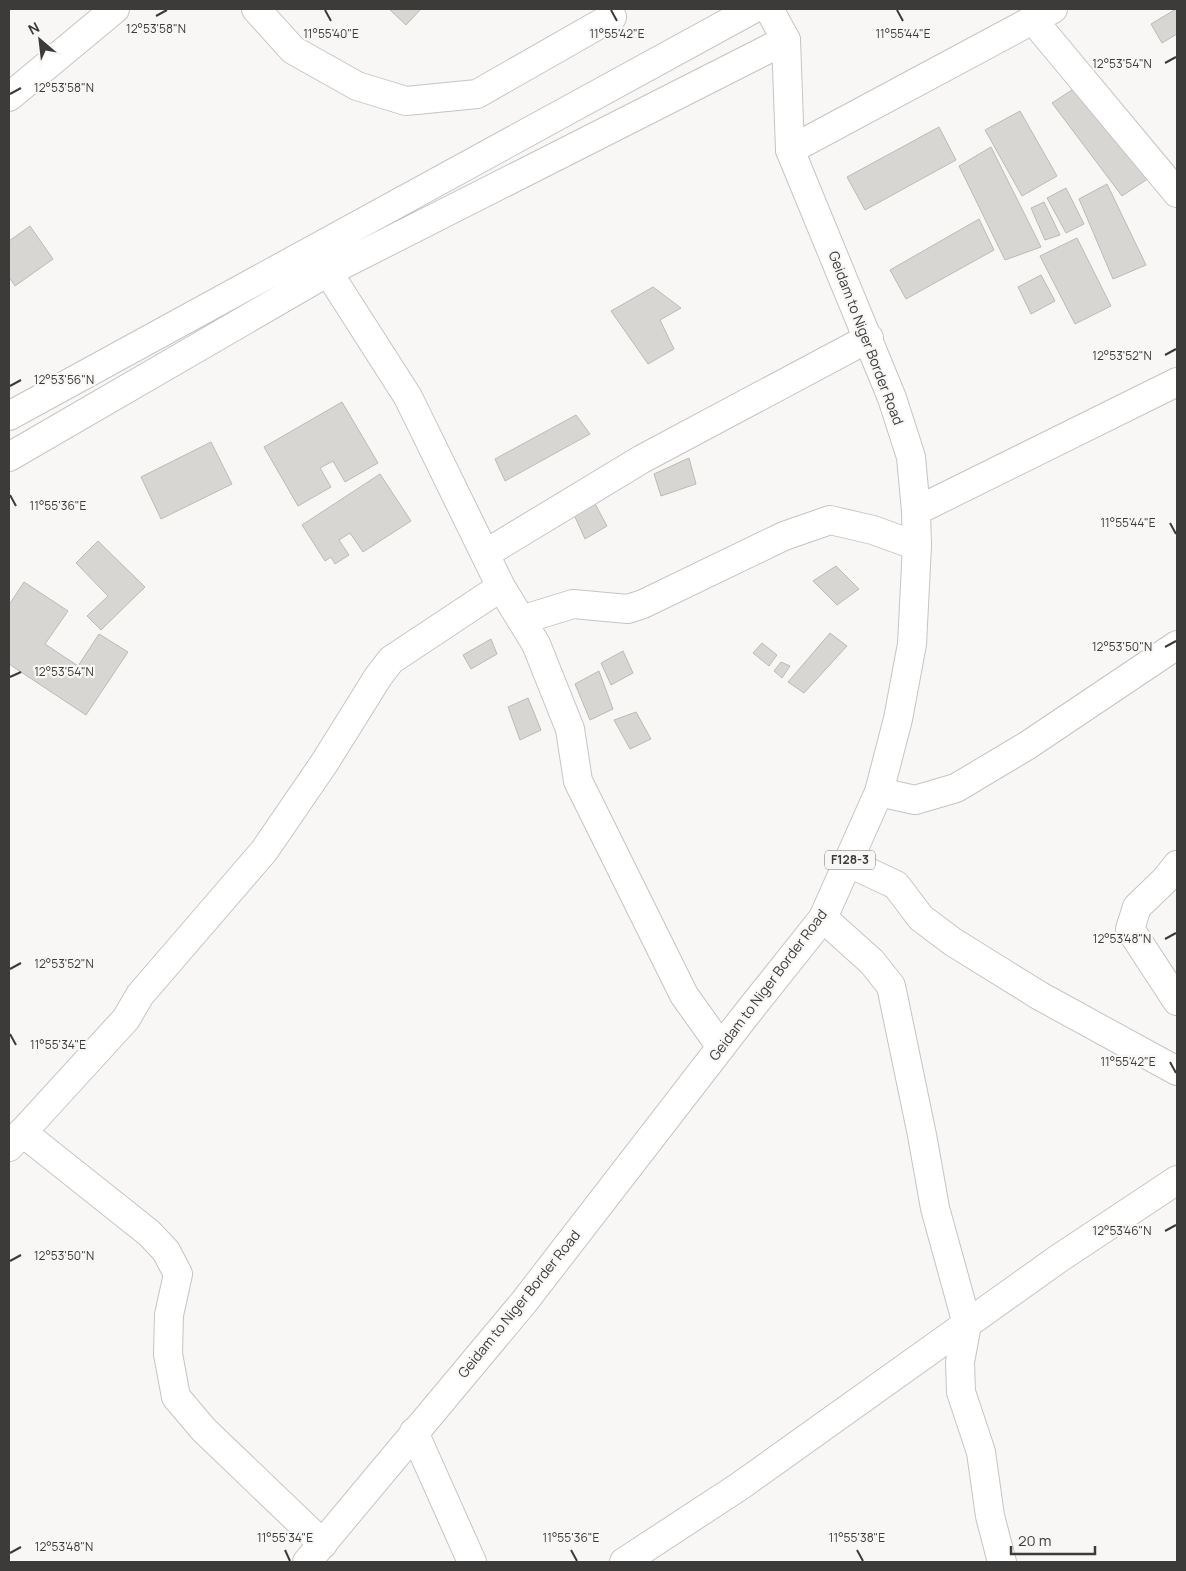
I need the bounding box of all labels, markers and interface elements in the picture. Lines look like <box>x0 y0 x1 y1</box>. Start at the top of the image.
north arrow <box>15 15 65 65</box>
text: N <box>25 17 43 39</box>
text: 12°53'58"N <box>126 20 186 37</box>
text: 11°55'40"E <box>303 25 359 42</box>
text: 11°55'42"E <box>589 25 645 42</box>
text: 11°55'44"E <box>875 25 931 42</box>
text: 12°53'54"N <box>1092 55 1152 72</box>
text: 12°53'58"N <box>34 79 94 96</box>
street label: Geidam to Niger Border Road <box>824 248 908 428</box>
text: 12°53'52"N <box>1092 347 1152 364</box>
text: 12°53'56"N <box>34 371 94 388</box>
text: 11°55'36"E <box>30 497 87 514</box>
text: 11°55'44"E <box>1100 514 1156 531</box>
text: 12°53'50"N <box>1092 638 1152 655</box>
text: 12°53'54"N <box>34 663 94 680</box>
road number: F128-3 <box>825 850 875 870</box>
street label: Geidam to Niger Border Road <box>704 905 831 1064</box>
text: 12°53'48"N <box>1093 930 1151 947</box>
text: 12°53'52"N <box>34 955 94 972</box>
text: 11°55'34"E <box>30 1036 86 1053</box>
text: 11°55'42"E <box>1100 1053 1156 1070</box>
text: 12°53'46"N <box>1092 1222 1152 1239</box>
street label: Geidam to Niger Border Road <box>453 1226 584 1382</box>
text: 12°53'50"N <box>34 1247 94 1264</box>
scale bar <box>1011 1524 1095 1556</box>
text: 11°55'34"E <box>257 1529 313 1546</box>
text: 11°55'36"E <box>543 1529 600 1546</box>
text: 11°55'38"E <box>829 1529 885 1546</box>
text: 20 m <box>1018 1530 1051 1551</box>
text: 12°53'48"N <box>35 1538 93 1555</box>

